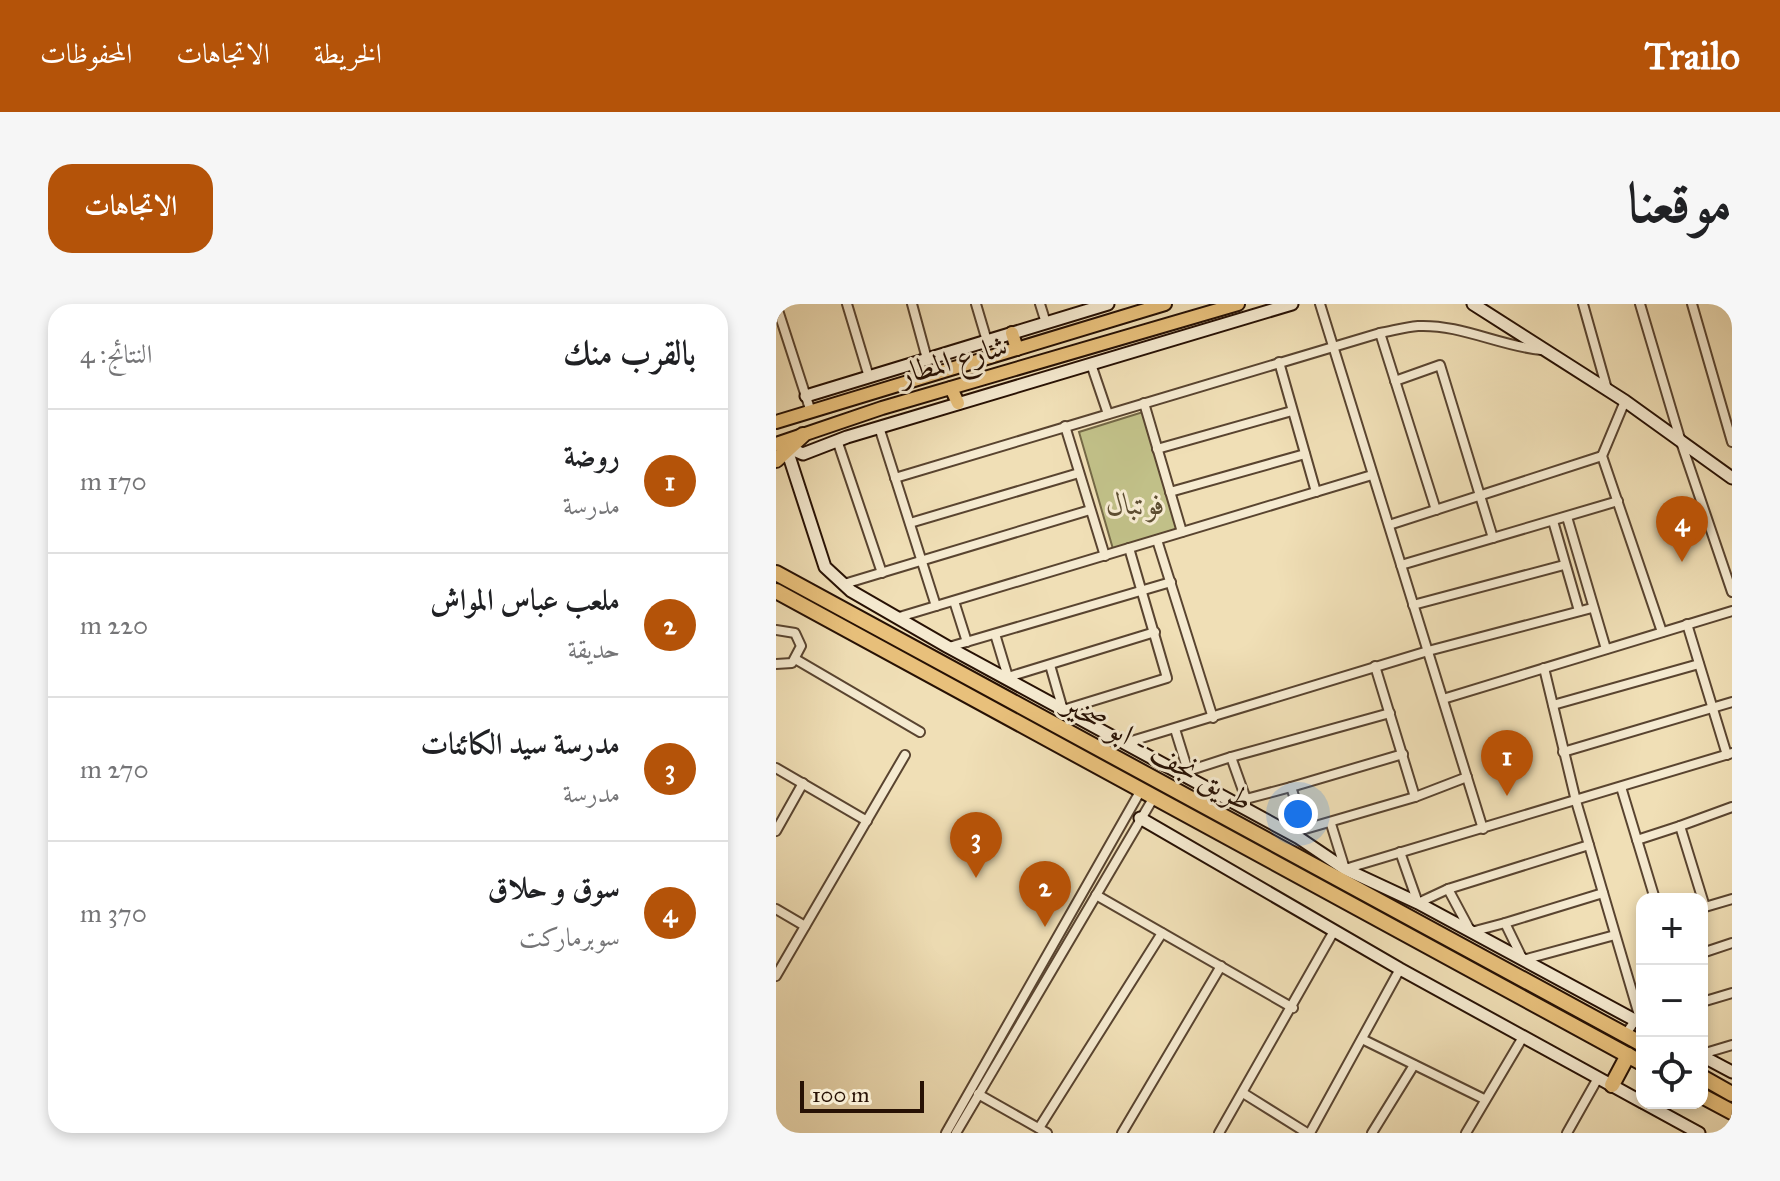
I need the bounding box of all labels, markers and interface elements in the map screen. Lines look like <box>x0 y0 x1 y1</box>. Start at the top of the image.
text: Trailo <box>1645 33 1740 79</box>
text: المحفوظات <box>40 36 132 71</box>
text: الاتجاهات <box>176 36 270 71</box>
text: الخريطة <box>314 36 382 71</box>
button: الاتجاهات <box>48 164 213 253</box>
text: موقعنا <box>1627 169 1732 237</box>
street label: شارع المطار <box>892 327 1013 400</box>
text: بالقرب منك <box>563 332 696 373</box>
text: النتائج: 4 <box>80 338 152 370</box>
text: روضة <box>564 438 620 474</box>
text: 170 m <box>80 465 147 497</box>
text: 1 <box>665 465 675 497</box>
park label: فوتبال <box>1107 486 1165 523</box>
text: مدرسة <box>563 489 620 521</box>
pin: 4 <box>1656 496 1708 562</box>
text: ملعب عباس المواش <box>430 582 620 618</box>
text: 220 m <box>80 609 148 641</box>
text: 2 <box>664 609 676 641</box>
text: حديقة <box>567 633 620 665</box>
street label: طريق نجف - ابو صخير <box>1054 684 1259 820</box>
text: مدرسة سيد الكائنات <box>420 726 620 762</box>
pin: 1 <box>1481 730 1533 796</box>
text: 270 m <box>80 753 149 785</box>
text: 3 <box>665 753 675 785</box>
text: مدرسة <box>563 777 620 809</box>
your location <box>1278 794 1318 834</box>
pin: 3 <box>950 812 1002 878</box>
pin: 2 <box>1019 861 1071 927</box>
text: سوق و حلاق <box>488 870 620 906</box>
map controls <box>1636 893 1708 1109</box>
button: + <box>1636 893 1708 965</box>
text: 370 m <box>80 897 147 929</box>
text: 4 <box>663 897 677 929</box>
text: سوبرماركت <box>519 921 620 953</box>
button: − <box>1636 965 1708 1037</box>
button: locate <box>1636 1037 1708 1109</box>
scale bar <box>800 1077 924 1113</box>
text: 100 m <box>812 1081 869 1108</box>

